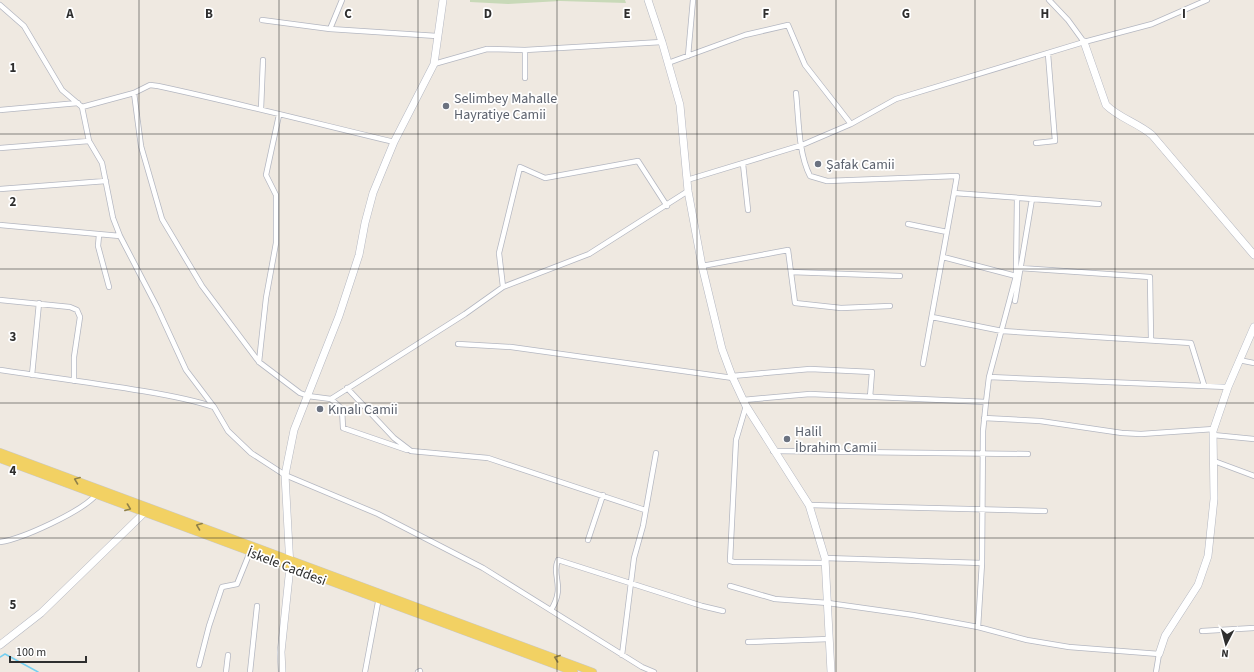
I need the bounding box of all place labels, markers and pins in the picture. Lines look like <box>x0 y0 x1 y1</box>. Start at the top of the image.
place label: Selimbey Mahalle Hayratiye Camii <box>454 89 557 125</box>
marker: Selimbey Mahalle Hayratiye Camii <box>441 101 451 111</box>
place label: Şafak Camii <box>826 155 895 175</box>
marker: Şafak Camii <box>813 159 823 169</box>
place label: Kınalı Camii <box>328 400 398 420</box>
marker: Kınalı Camii <box>315 404 325 414</box>
place label: Halil İbrahim Camii <box>795 422 877 458</box>
marker: Halil İbrahim Camii <box>782 434 792 444</box>

